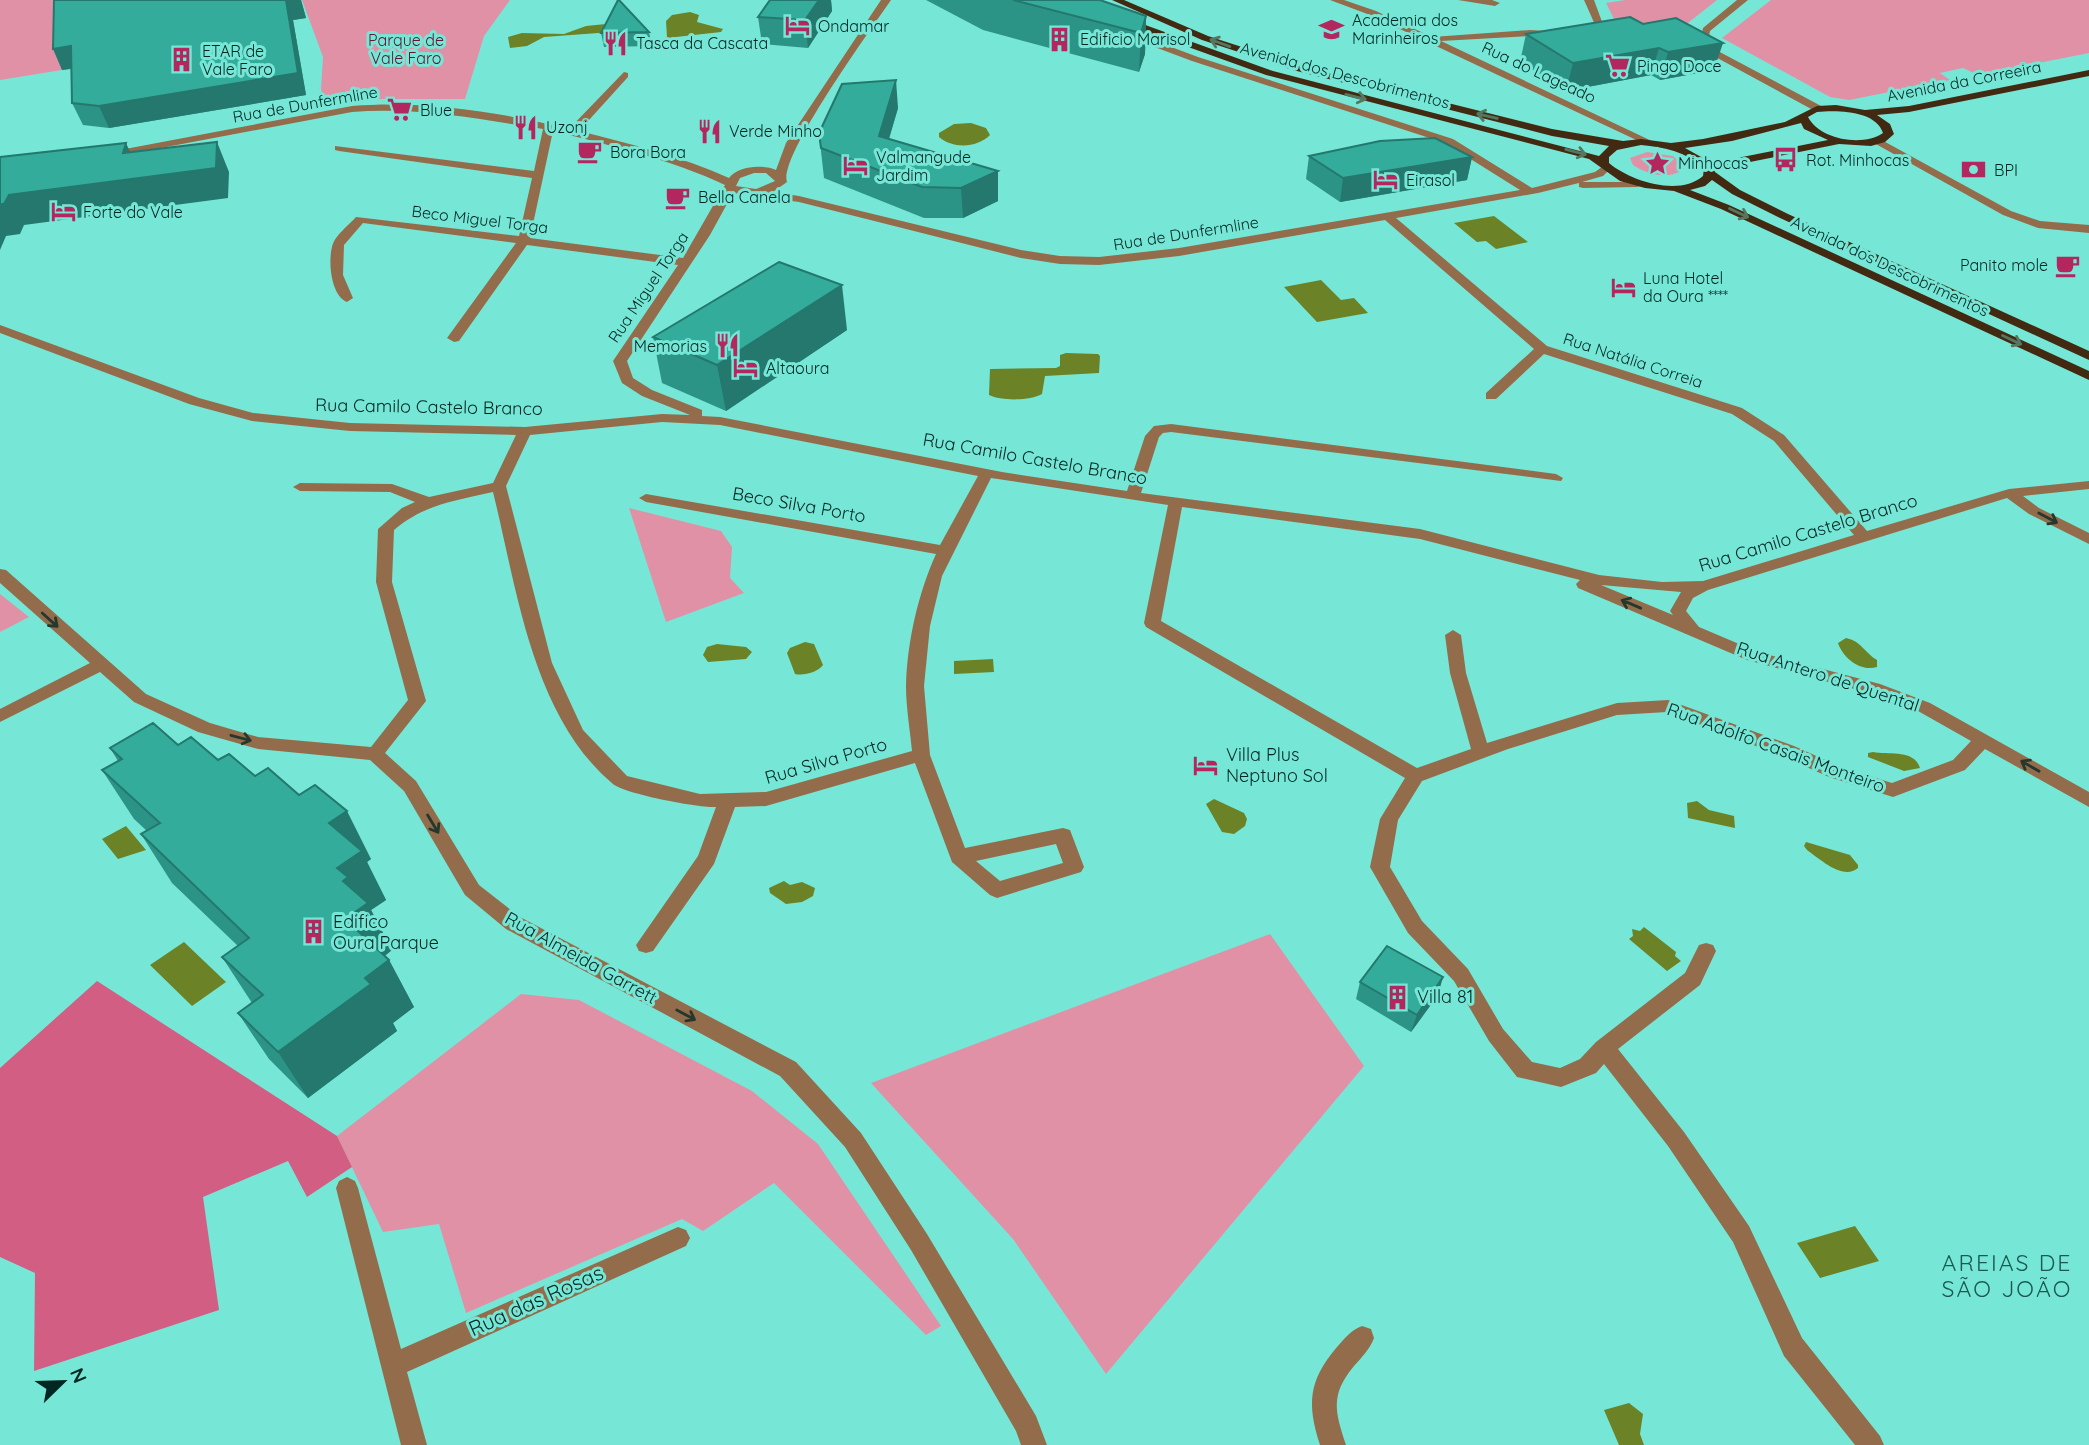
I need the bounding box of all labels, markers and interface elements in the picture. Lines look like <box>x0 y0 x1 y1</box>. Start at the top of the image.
place label: Academia dos Marinheiros <box>1352 10 1458 48</box>
hotel icon: Ondamar <box>784 12 812 40</box>
school or university icon: Academia dos Marinheiros <box>1318 15 1346 43</box>
place label: Ondamar <box>818 16 889 36</box>
building icon: Edificio Marisol <box>1046 25 1074 53</box>
restaurant icon: Tasca da Cascata <box>602 29 630 57</box>
place label: Edificio Marisol <box>1080 29 1190 49</box>
park label: Parque de Vale Faro <box>368 30 444 68</box>
place label: Tasca da Cascata <box>636 33 768 53</box>
one-way arrow <box>1210 36 1232 48</box>
street label: Avenida dos Descobrimentos <box>1238 37 1452 113</box>
street label: Rua do Lageado <box>1479 37 1599 107</box>
place label: ETAR de Vale Faro <box>202 41 273 79</box>
building icon: ETAR de Vale Faro <box>168 46 196 74</box>
supermarket icon: Pingo Doce <box>1603 52 1631 80</box>
place label: Pingo Doce <box>1637 56 1722 76</box>
street label: Avenida da Correeira <box>1885 56 2043 106</box>
street label: Rua de Dunfermline <box>231 81 379 127</box>
one-way arrow <box>1344 91 1367 104</box>
supermarket icon: Blue <box>386 96 414 124</box>
place label: Blue <box>420 100 452 120</box>
one-way arrow <box>1476 109 1499 122</box>
restaurant icon: Uzonj <box>512 113 540 141</box>
place label: Uzonj <box>546 117 588 137</box>
restaurant icon: Verde Minho <box>695 117 723 145</box>
place label: Verde Minho <box>729 121 822 141</box>
cafe icon: Bora Bora <box>576 138 604 166</box>
place label: Bora Bora <box>610 142 686 162</box>
bus stop icon: Rot. Minhocas <box>1772 146 1800 174</box>
place label: Valmangude Jardim <box>876 147 971 185</box>
one-way arrow <box>1565 147 1587 160</box>
place icon: Minhocas <box>1644 149 1672 177</box>
place label: Rot. Minhocas <box>1806 150 1909 170</box>
hotel icon: Valmangude Jardim <box>842 152 870 180</box>
place label: Minhocas <box>1678 153 1748 173</box>
bank icon: BPI <box>1960 156 1988 184</box>
place label: BPI <box>1994 160 2018 180</box>
hotel icon: Eirasol <box>1372 166 1400 194</box>
place label: Eirasol <box>1406 170 1455 190</box>
cafe icon: Bella Canela <box>664 183 692 211</box>
place label: Bella Canela <box>698 187 791 207</box>
hotel icon: Forte do Vale <box>49 198 77 226</box>
street label: Beco Miguel Torga <box>411 201 549 237</box>
place label: Forte do Vale <box>83 202 183 222</box>
one-way arrow <box>1728 207 1749 220</box>
street label: Avenida dos Descobrimentos <box>1788 211 1992 321</box>
street label: Rua de Dunfermline <box>1112 212 1260 254</box>
street label: Rua Miguel Torga <box>604 228 692 346</box>
cafe icon: Panito mole <box>2054 251 2082 279</box>
place label: Panito mole <box>1960 255 2048 275</box>
place label: Luna Hotel da Oura **** <box>1643 268 1728 306</box>
hotel icon: Luna Hotel da Oura **** <box>1609 273 1637 301</box>
street label: Rua Natália Correia <box>1561 328 1705 392</box>
restaurant icon: Memorias <box>713 332 741 360</box>
one-way arrow <box>2001 334 2022 347</box>
place label: Memorias <box>634 336 707 356</box>
hotel icon: Altaoura <box>732 354 760 382</box>
place label: Altaoura <box>766 358 830 378</box>
street label: Rua Camilo Castelo Branco <box>315 393 543 420</box>
street label: Rua Camilo Castelo Branco <box>921 427 1149 490</box>
street label: Beco Silva Porto <box>731 481 868 528</box>
street label: Rua Camilo Castelo Branco <box>1696 488 1920 577</box>
one-way arrow <box>2037 512 2058 525</box>
one-way arrow <box>1620 597 1642 610</box>
one-way arrow <box>41 612 58 629</box>
street label: Rua Antero de Quental <box>1734 636 1922 717</box>
street label: Rua Adolfo Casais Monteiro <box>1664 697 1888 798</box>
one-way arrow <box>229 732 252 745</box>
street label: Rua Silva Porto <box>762 732 890 789</box>
place label: Villa Plus Neptuno Sol <box>1226 743 1328 787</box>
hotel icon: Villa Plus Neptuno Sol <box>1192 751 1220 779</box>
one-way arrow <box>2020 759 2040 773</box>
one-way arrow <box>426 814 440 834</box>
street label: Rua Almeida Garrett <box>501 906 661 1009</box>
place label: Edifico Oura Parque <box>333 910 439 954</box>
building icon: Edifico Oura Parque <box>299 918 327 946</box>
building icon: Villa 81 <box>1383 983 1411 1011</box>
place label: Villa 81 <box>1417 985 1473 1008</box>
one-way arrow <box>675 1009 696 1023</box>
district label: AREIAS DE SÃO JOÃO <box>1942 1248 2072 1303</box>
street label: Rua das Rosas <box>464 1259 607 1341</box>
north arrow <box>28 1347 98 1417</box>
text: N <box>65 1364 92 1386</box>

